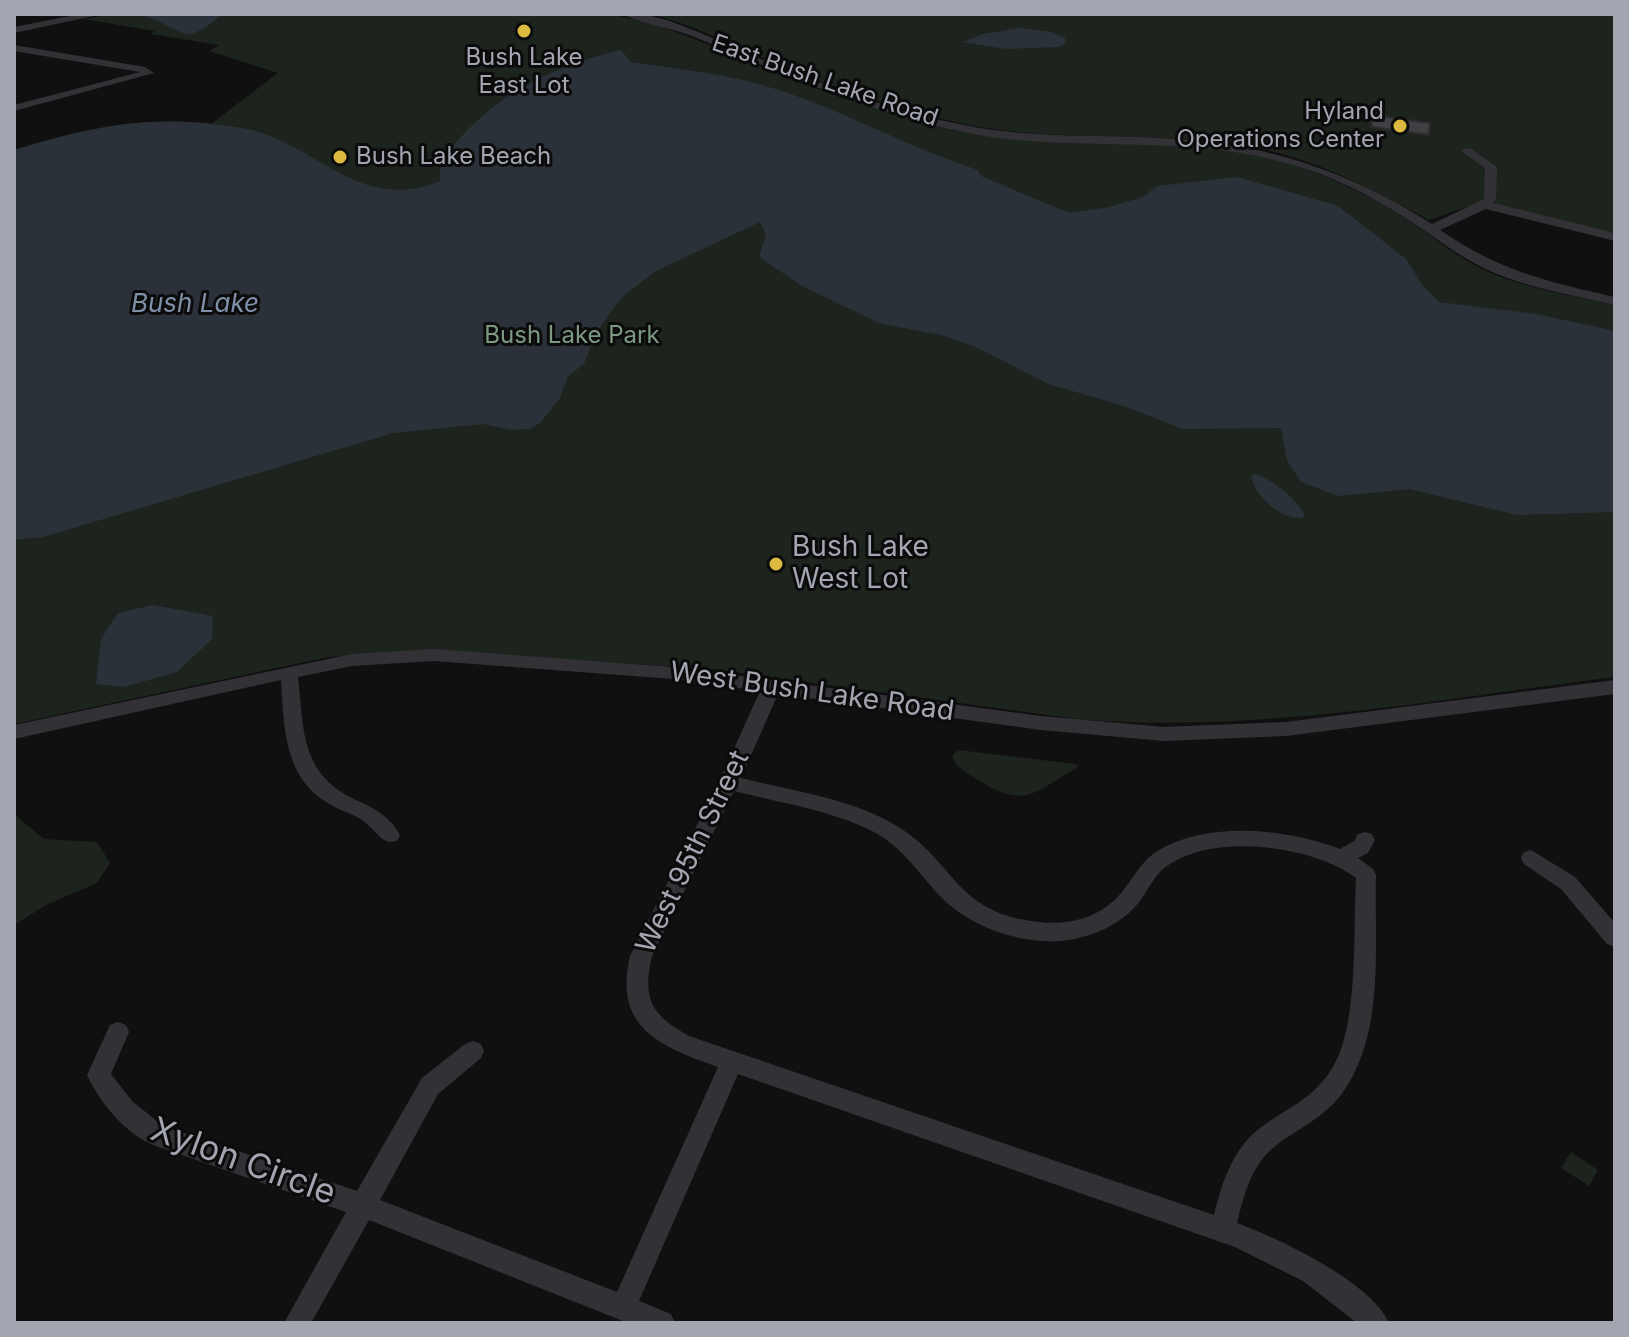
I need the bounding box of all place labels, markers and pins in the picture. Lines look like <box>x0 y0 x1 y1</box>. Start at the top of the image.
marker: Bush Lake East Lot <box>515 22 533 40</box>
place label: Bush Lake East Lot <box>465 44 583 100</box>
place label: Hyland Operations Center <box>1176 98 1384 154</box>
marker: Hyland Operations Center <box>1391 117 1409 135</box>
place label: Bush Lake Beach <box>356 143 551 171</box>
marker: Bush Lake Beach <box>331 148 349 166</box>
place label: Bush Lake West Lot <box>792 531 929 597</box>
marker: Bush Lake West Lot <box>767 555 785 573</box>

